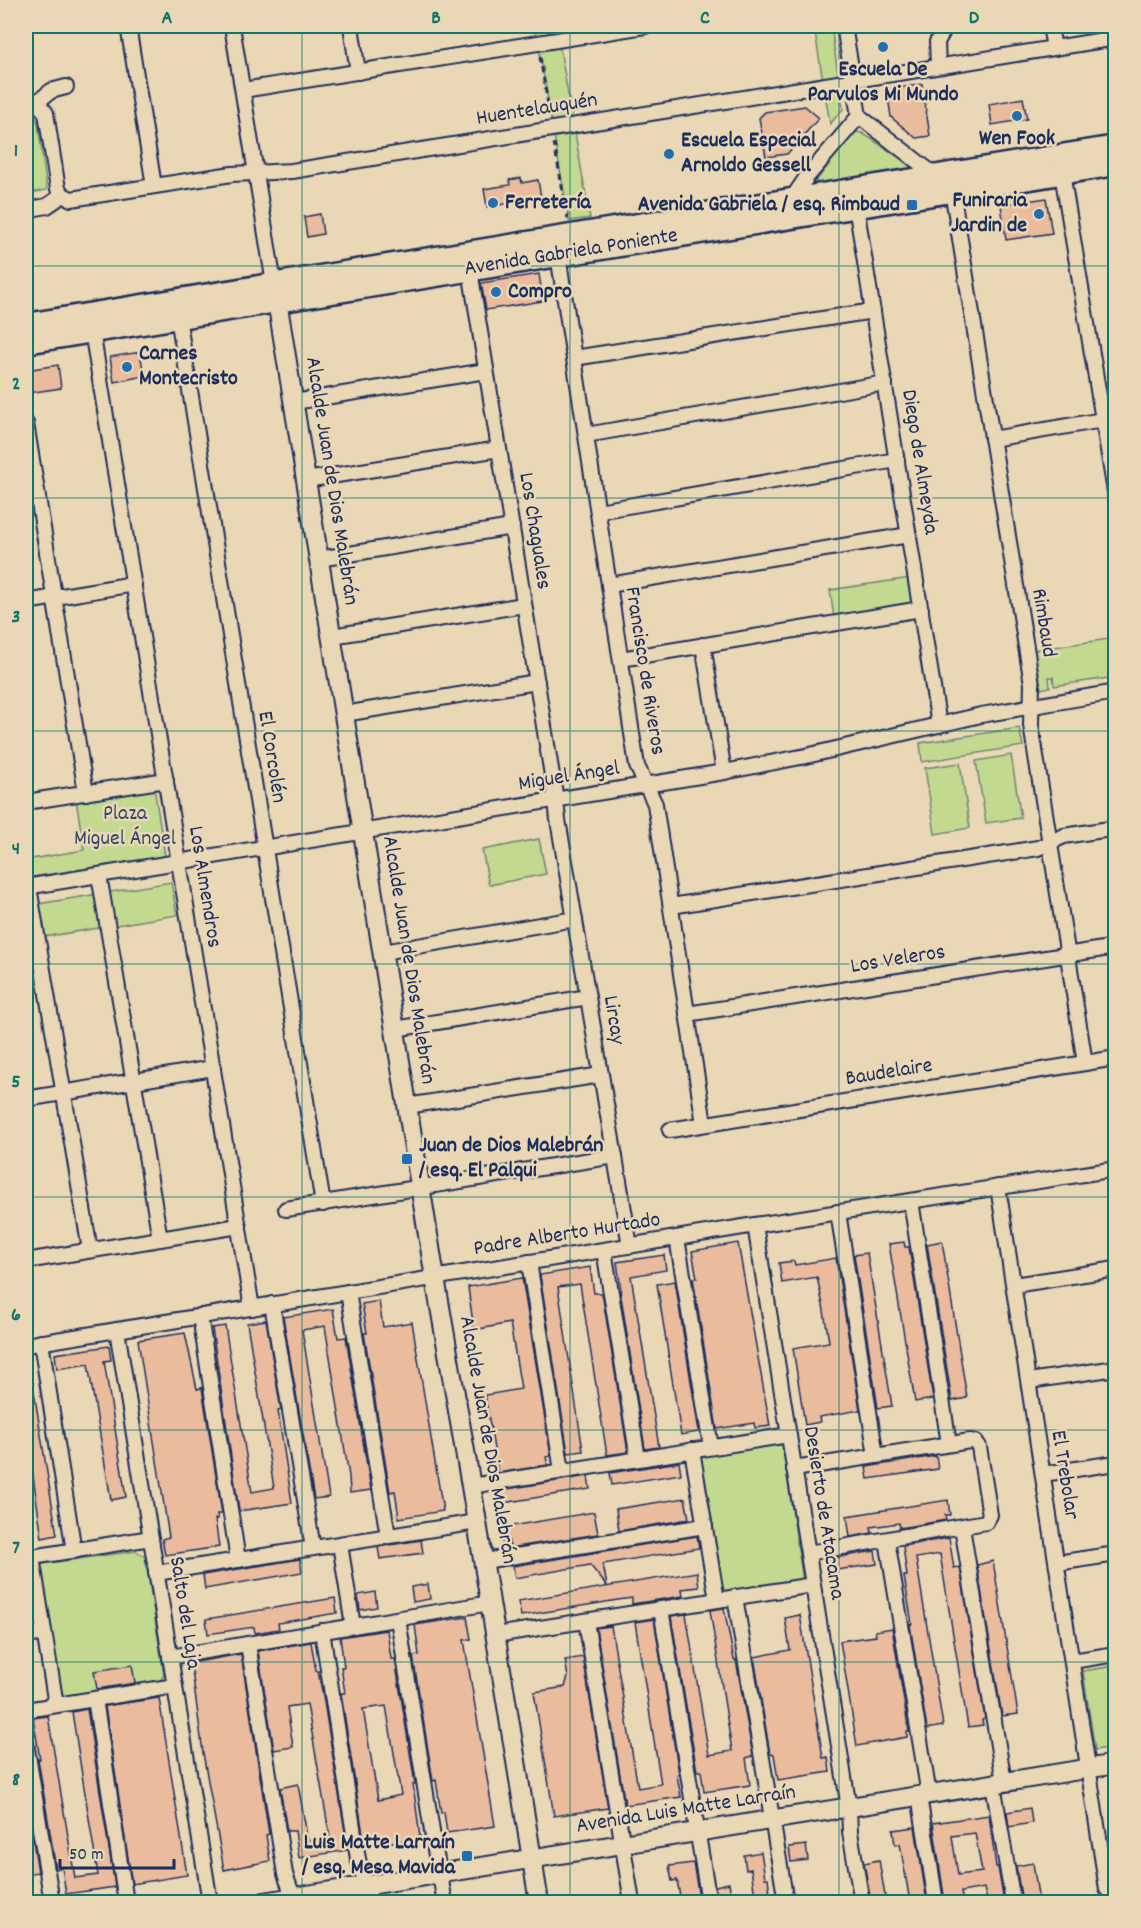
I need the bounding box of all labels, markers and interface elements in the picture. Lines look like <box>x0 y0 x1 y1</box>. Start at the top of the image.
text: A <box>162 5 173 33</box>
text: B <box>431 5 441 33</box>
text: C <box>700 5 710 33</box>
text: D <box>969 5 980 33</box>
marker: Escuela De Parvulos Mi Mundo <box>876 40 890 54</box>
place label: Escuela De Parvulos Mi Mundo <box>807 55 959 111</box>
street label: Huentelauquén <box>474 85 600 135</box>
marker: Wen Fook <box>1010 109 1024 123</box>
place label: Wen Fook <box>979 124 1055 155</box>
place label: Escuela Especial Arnoldo Gessell <box>681 126 817 182</box>
text: 1 <box>14 138 18 166</box>
marker: Escuela Especial Arnoldo Gessell <box>662 147 676 161</box>
place label: Funiraria Jardin de <box>951 186 1028 242</box>
place label: Ferretería <box>505 188 592 219</box>
place label: Avenida Gabriela / esq. Rimbaud <box>638 190 900 221</box>
marker: Ferretería <box>486 196 500 210</box>
marker: Avenida Gabriela / esq. Rimbaud <box>905 198 919 212</box>
marker: Funiraria Jardin de <box>1032 207 1046 221</box>
street label: Avenida Gabriela Poniente <box>462 221 680 285</box>
place label: Compro <box>508 277 572 308</box>
marker: Compro <box>489 285 503 299</box>
place label: Carnes Montecristo <box>139 339 238 395</box>
street label: Alcalde Juan de Dios Malebrán <box>296 355 366 607</box>
marker: Carnes Montecristo <box>120 360 134 374</box>
text: 2 <box>12 371 20 399</box>
street label: Diego de Almeyda <box>892 387 946 537</box>
street label: Los Chaguales <box>509 470 559 592</box>
street label: Francisco de Riveros <box>615 585 673 757</box>
street label: Rimbaud <box>1022 586 1064 660</box>
text: 3 <box>12 604 20 632</box>
street label: El Corcolén <box>248 709 294 805</box>
street label: Miguel Ángel <box>516 754 622 800</box>
park label: Plaza Miguel Ángel <box>74 799 176 855</box>
street label: Los Almendros <box>179 824 229 950</box>
street label: Alcalde Juan de Dios Malebrán <box>373 834 443 1086</box>
text: 4 <box>12 836 20 864</box>
street label: Los Veleros <box>848 937 948 983</box>
street label: Lircay <box>594 993 632 1048</box>
street label: Baudelaire <box>843 1051 935 1095</box>
text: 5 <box>11 1069 21 1097</box>
place label: Juan de Dios Malebrán / esq. El Palqui <box>418 1131 603 1187</box>
marker: Juan de Dios Malebrán / esq. El Palqui <box>400 1152 414 1166</box>
street label: Padre Alberto Hurtado <box>471 1205 663 1265</box>
text: 6 <box>11 1302 21 1330</box>
street label: Alcalde Juan de Dios Malebrán <box>450 1314 524 1566</box>
street label: Desierto de Atacama <box>794 1424 852 1603</box>
street label: El Trebolar <box>1042 1428 1086 1523</box>
text: 7 <box>12 1535 20 1563</box>
street label: Salto del Laja <box>160 1554 208 1672</box>
text: 8 <box>12 1767 20 1795</box>
street label: Avenida Luis Matte Larraín <box>574 1777 798 1843</box>
place label: Luis Matte Larraín / esq. Mesa Mavida <box>301 1828 456 1884</box>
scale bar <box>60 1832 174 1870</box>
text: 50 m <box>69 1843 104 1868</box>
marker: Luis Matte Larraín / esq. Mesa Mavida <box>460 1849 474 1863</box>

